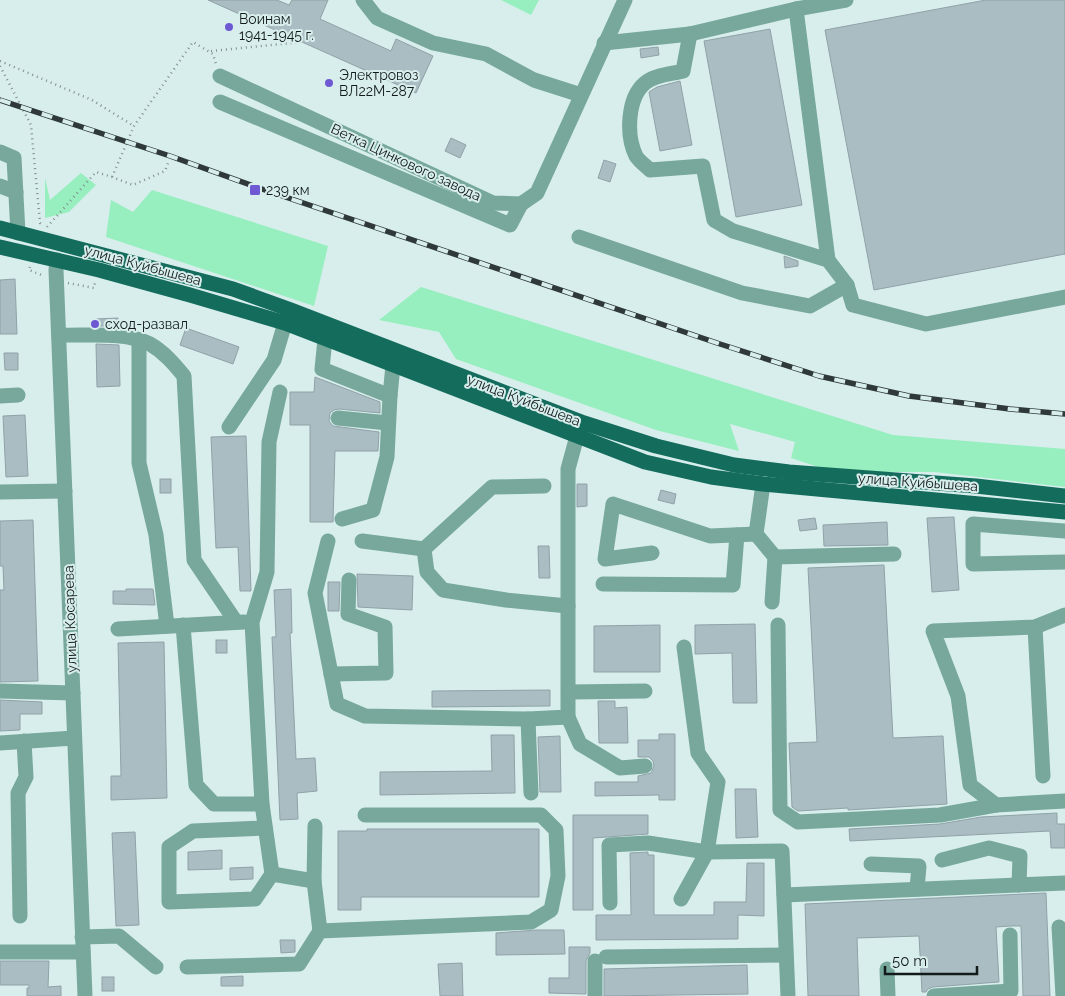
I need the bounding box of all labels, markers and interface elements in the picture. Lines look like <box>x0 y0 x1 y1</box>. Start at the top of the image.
place label: Воинам 1941-1945 г. <box>239 11 314 43</box>
marker: Воинам 1941-1945 г. <box>223 21 235 33</box>
place label: Электровоз ВЛ22М-287 <box>339 67 418 99</box>
marker: Электровоз ВЛ22М-287 <box>323 77 335 89</box>
street label: Ветка Цинкового завода <box>328 120 484 204</box>
place label: 239 км <box>266 182 310 198</box>
marker: 239 км <box>248 183 262 197</box>
street label: улица Куйбышева <box>83 242 203 288</box>
place label: сход-развал <box>105 316 188 332</box>
marker: сход-развал <box>89 318 101 330</box>
street label: улица Куйбышева <box>465 371 583 429</box>
street label: улица Куйбышева <box>858 470 978 494</box>
street label: улица Косарева <box>60 565 80 673</box>
scale bar <box>885 944 978 976</box>
text: 50 m <box>892 952 927 970</box>

